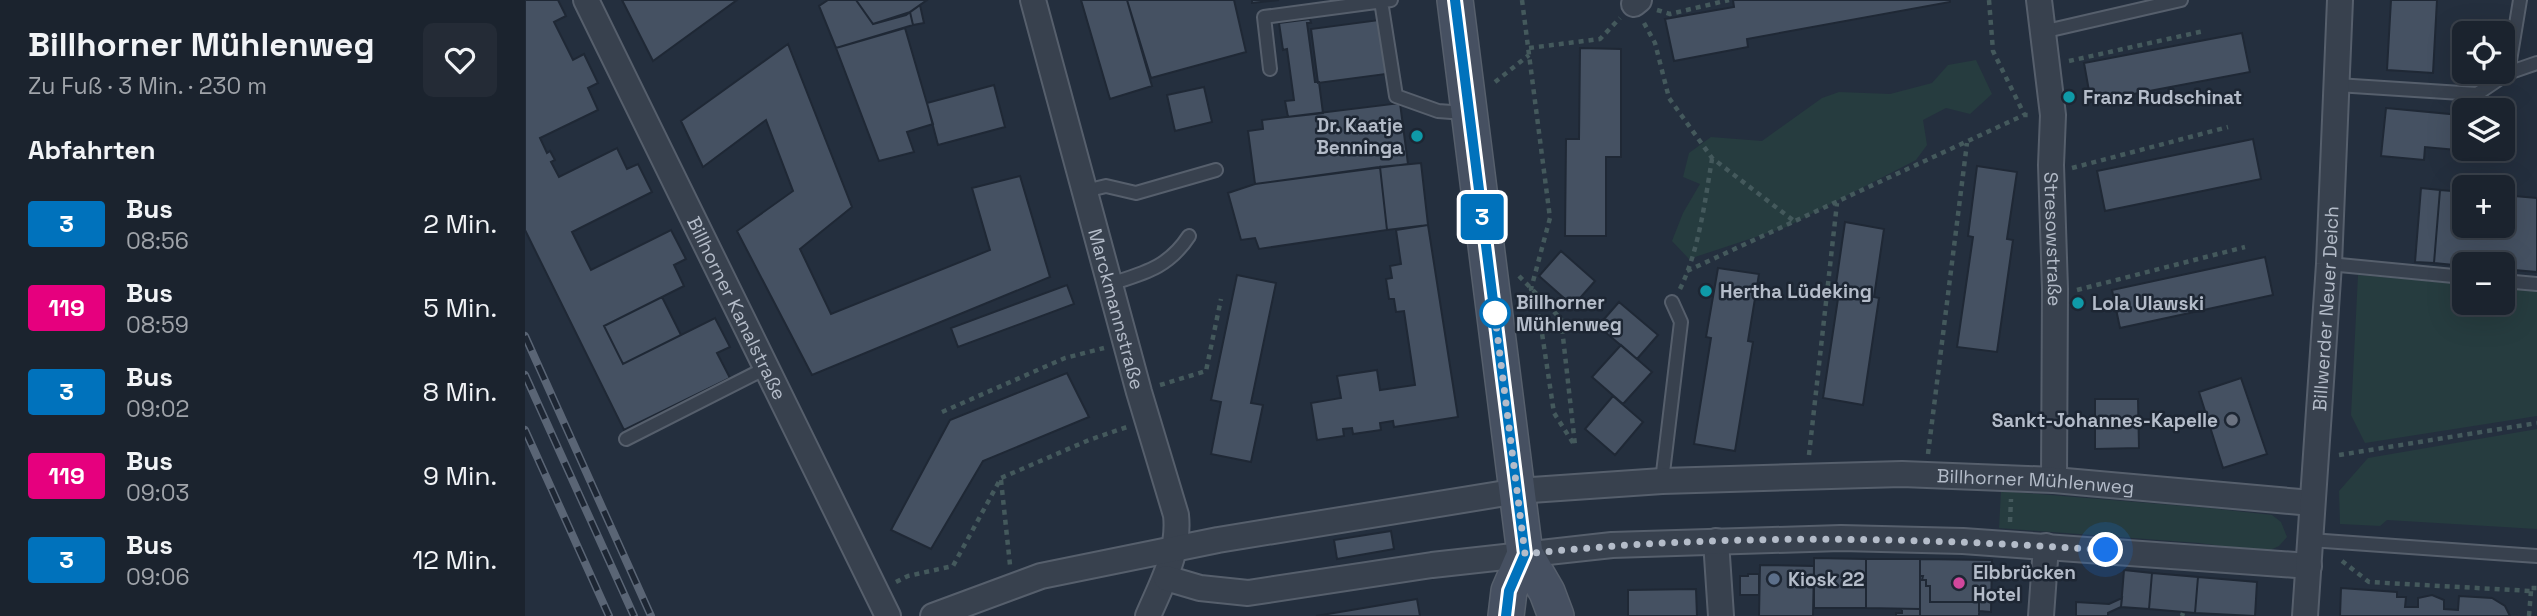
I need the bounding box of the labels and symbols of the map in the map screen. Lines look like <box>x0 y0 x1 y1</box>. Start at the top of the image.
place label: Franz Rudschinat <box>2083 85 2242 110</box>
marker: Franz Rudschinat <box>2061 89 2077 105</box>
place label: Dr. Kaatje Benninga <box>1316 113 1403 160</box>
marker: Dr. Kaatje Benninga <box>1409 128 1425 144</box>
street label: Stresowstraße <box>2038 171 2067 306</box>
line badge: 3 <box>1459 194 1505 240</box>
street label: Billwerder Neuer Deich <box>2307 206 2344 412</box>
street label: Billhorner Kanalstraße <box>681 212 792 404</box>
street label: Marckmannstraße <box>1082 226 1150 392</box>
place label: Hertha Lüdeking <box>1720 279 1872 304</box>
marker: Hertha Lüdeking <box>1698 283 1714 299</box>
place label: Billhorner Mühlenweg <box>1516 290 1622 337</box>
place label: Lola Ulawski <box>2092 291 2204 316</box>
marker: Lola Ulawski <box>2070 295 2086 311</box>
marker: Billhorner Mühlenweg <box>1480 298 1510 328</box>
place label: Sankt-Johannes-Kapelle <box>1992 408 2218 433</box>
marker: Sankt-Johannes-Kapelle <box>2224 412 2240 428</box>
street label: Billhorner Mühlenweg <box>1936 463 2135 500</box>
your location <box>2088 532 2123 567</box>
place label: Elbbrücken Hotel <box>1973 560 2076 607</box>
place label: Kiosk 22 <box>1788 567 1865 592</box>
marker: Kiosk 22 <box>1766 571 1782 587</box>
marker: Elbbrücken Hotel <box>1951 575 1967 591</box>

